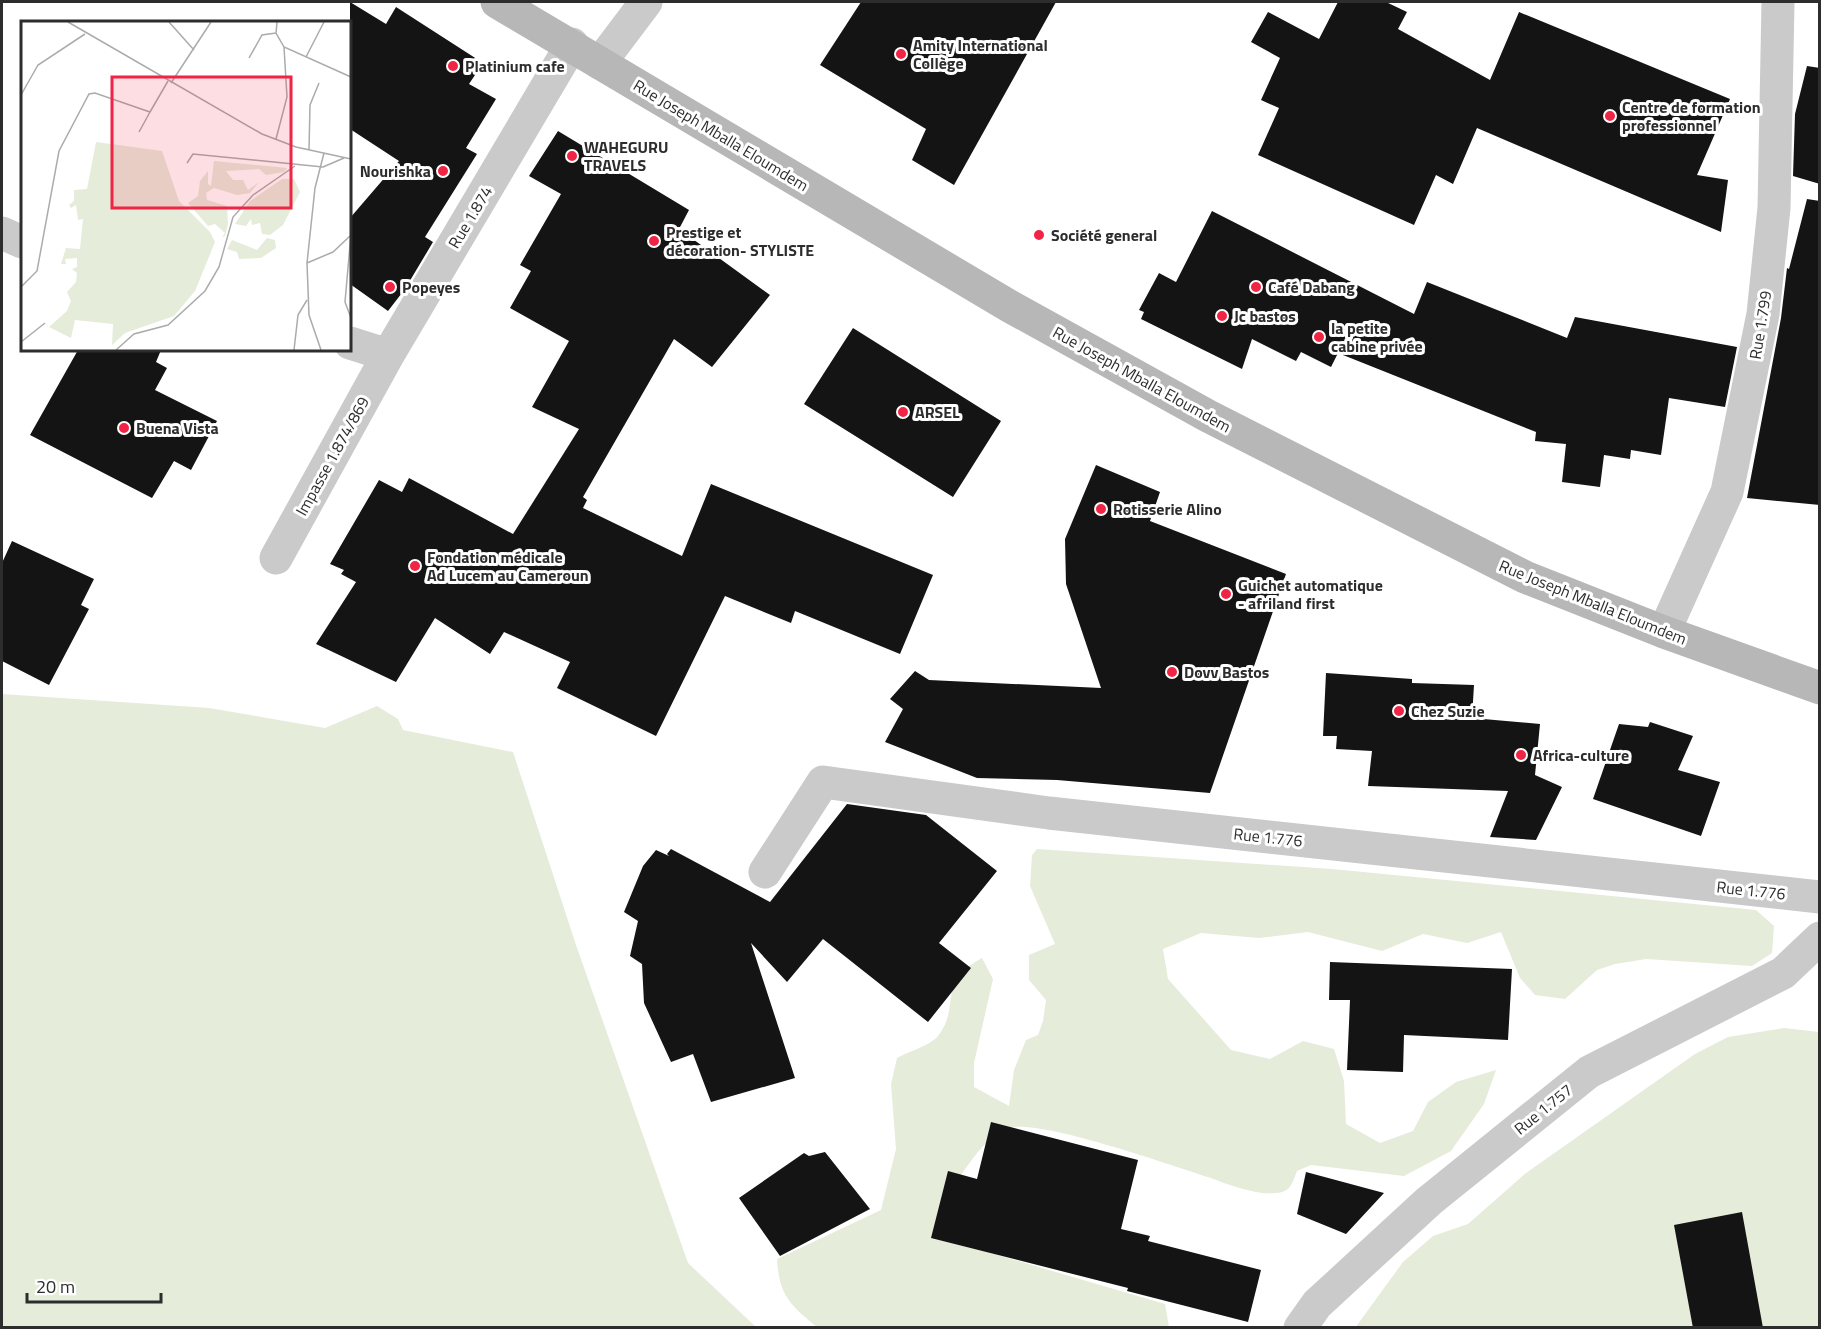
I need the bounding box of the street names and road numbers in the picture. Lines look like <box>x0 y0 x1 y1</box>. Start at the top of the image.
street label: Rue Joseph Mballa Eloumdem <box>629 73 813 197</box>
street label: Rue 1.874 <box>442 181 498 253</box>
street label: Rue 1.799 <box>1743 289 1777 361</box>
street label: Rue Joseph Mballa Eloumdem <box>1048 320 1236 438</box>
street label: Impasse 1.874/869 <box>289 392 375 520</box>
street label: Rue Joseph Mballa Eloumdem <box>1496 553 1690 651</box>
street label: Rue 1.776 <box>1232 821 1304 853</box>
street label: Rue 1.776 <box>1715 874 1787 906</box>
street label: Rue 1.757 <box>1509 1078 1577 1140</box>

